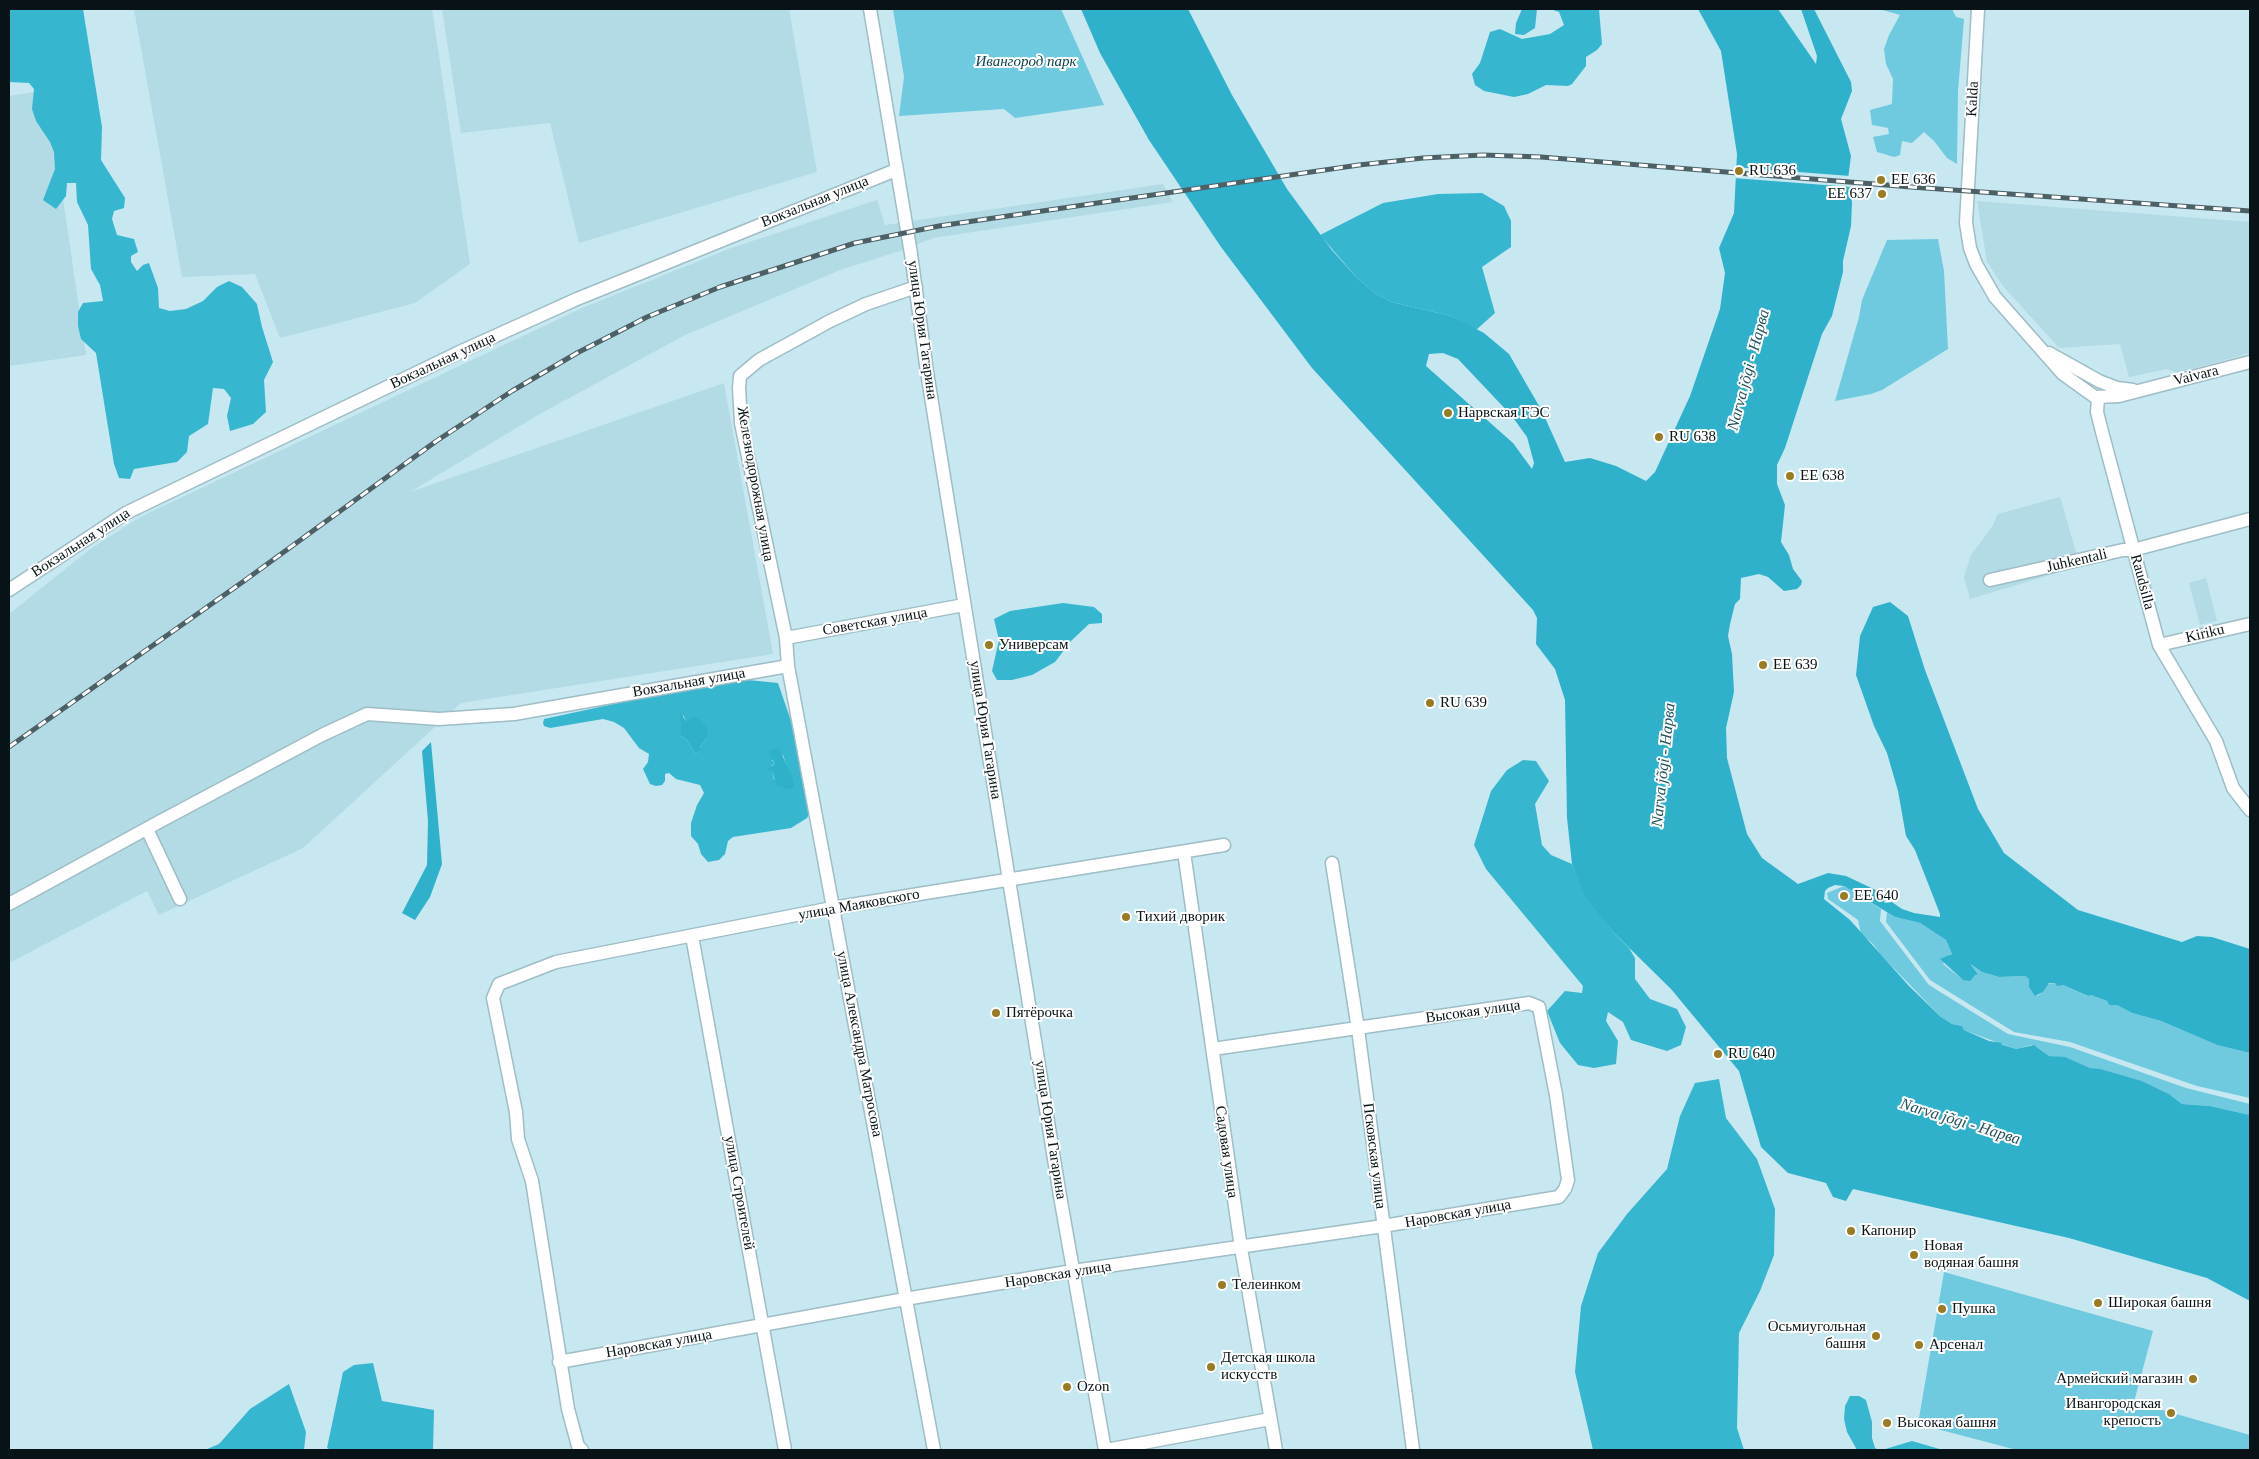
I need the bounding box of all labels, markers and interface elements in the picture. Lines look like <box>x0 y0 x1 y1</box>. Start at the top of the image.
park label: Ивангород парк <box>975 53 1077 71</box>
street label: Kalda <box>1963 81 1983 117</box>
place label: RU 636 <box>1749 162 1796 180</box>
marker: RU 636 <box>1733 165 1745 177</box>
place label: EE 636 <box>1891 171 1936 189</box>
street label: Вокзальная улица <box>759 172 871 232</box>
marker: EE 636 <box>1875 174 1887 186</box>
place label: EE 637 <box>1827 185 1872 203</box>
marker: EE 637 <box>1876 188 1888 200</box>
street label: улица Юрия Гагарина <box>903 259 941 401</box>
water label: Narva jõgi - Нарва <box>1724 307 1774 433</box>
street label: Вокзальная улица <box>388 329 498 393</box>
street label: Vaivara <box>2172 362 2220 390</box>
place label: Нарвская ГЭС <box>1458 404 1550 422</box>
street label: Железнодорожная улица <box>732 405 778 563</box>
marker: Нарвская ГЭС <box>1442 407 1454 419</box>
place label: RU 638 <box>1669 428 1716 446</box>
marker: RU 638 <box>1653 431 1665 443</box>
place label: EE 638 <box>1800 467 1845 485</box>
marker: EE 638 <box>1784 470 1796 482</box>
street label: Вокзальная улица <box>28 504 134 582</box>
street label: Juhkentali <box>2045 545 2109 577</box>
street label: Raudsilla <box>2126 552 2158 612</box>
street label: Советская улица <box>821 604 929 640</box>
street label: Kiriku <box>2184 621 2226 647</box>
place label: Универсам <box>999 636 1068 654</box>
marker: Универсам <box>983 639 995 651</box>
place label: EE 639 <box>1773 656 1818 674</box>
street label: улица Юрия Гагарина <box>965 659 1005 801</box>
marker: EE 639 <box>1757 659 1769 671</box>
street label: Вокзальная улица <box>631 664 747 702</box>
place label: RU 639 <box>1440 694 1487 712</box>
marker: RU 639 <box>1424 697 1436 709</box>
water label: Narva jõgi - Нарва <box>1648 702 1680 828</box>
street label: улица Маяковского <box>797 885 921 925</box>
place label: EE 640 <box>1854 887 1899 905</box>
marker: EE 640 <box>1838 890 1850 902</box>
place label: Тихий дворик <box>1136 908 1225 926</box>
marker: Тихий дворик <box>1120 911 1132 923</box>
street label: улица Александра Матросова <box>832 949 886 1139</box>
street label: Высокая улица <box>1424 996 1522 1028</box>
place label: Пятёрочка <box>1006 1004 1073 1022</box>
marker: Пятёрочка <box>990 1007 1002 1019</box>
place label: RU 640 <box>1728 1045 1775 1063</box>
marker: RU 640 <box>1712 1048 1724 1060</box>
street label: улица Юрия Гагарина <box>1030 1059 1070 1201</box>
water label: Narva jõgi - Нарва <box>1898 1095 2022 1149</box>
street label: Псковская улица <box>1359 1102 1389 1210</box>
street label: Садовая улица <box>1211 1105 1241 1199</box>
street label: улица Строителей <box>720 1134 758 1252</box>
street label: Наровская улица <box>1403 1196 1513 1232</box>
place label: Капонир <box>1861 1222 1916 1240</box>
marker: Капонир <box>1845 1225 1857 1237</box>
place label: Новая водяная башня <box>1924 1237 2019 1272</box>
marker: Новая водяная башня <box>1908 1249 1920 1261</box>
street label: Наровская улица <box>1003 1258 1113 1292</box>
place label: Телеинком <box>1232 1276 1301 1294</box>
marker: Телеинком <box>1216 1279 1228 1291</box>
place label: Широкая башня <box>2108 1294 2211 1312</box>
marker: Широкая башня <box>2092 1297 2104 1309</box>
place label: Пушка <box>1952 1300 1996 1318</box>
marker: Пушка <box>1936 1303 1948 1315</box>
place label: Осьмиугольная башня <box>1768 1318 1866 1353</box>
street label: Наровская улица <box>604 1326 714 1362</box>
marker: Осьмиугольная башня <box>1870 1330 1882 1342</box>
place label: Арсенал <box>1929 1336 1983 1354</box>
marker: Арсенал <box>1913 1339 1925 1351</box>
place label: Детская школа искусств <box>1221 1349 1315 1384</box>
marker: Детская школа искусств <box>1205 1361 1217 1373</box>
place label: Армейский магазин <box>2056 1370 2183 1388</box>
marker: Армейский магазин <box>2187 1373 2199 1385</box>
place label: Ozon <box>1077 1378 1109 1396</box>
marker: Ozon <box>1061 1381 1073 1393</box>
place label: Ивангородская крепость <box>2066 1395 2161 1430</box>
marker: Ивангородская крепость <box>2165 1407 2177 1419</box>
place label: Высокая башня <box>1897 1414 1996 1432</box>
marker: Высокая башня <box>1881 1417 1893 1429</box>

